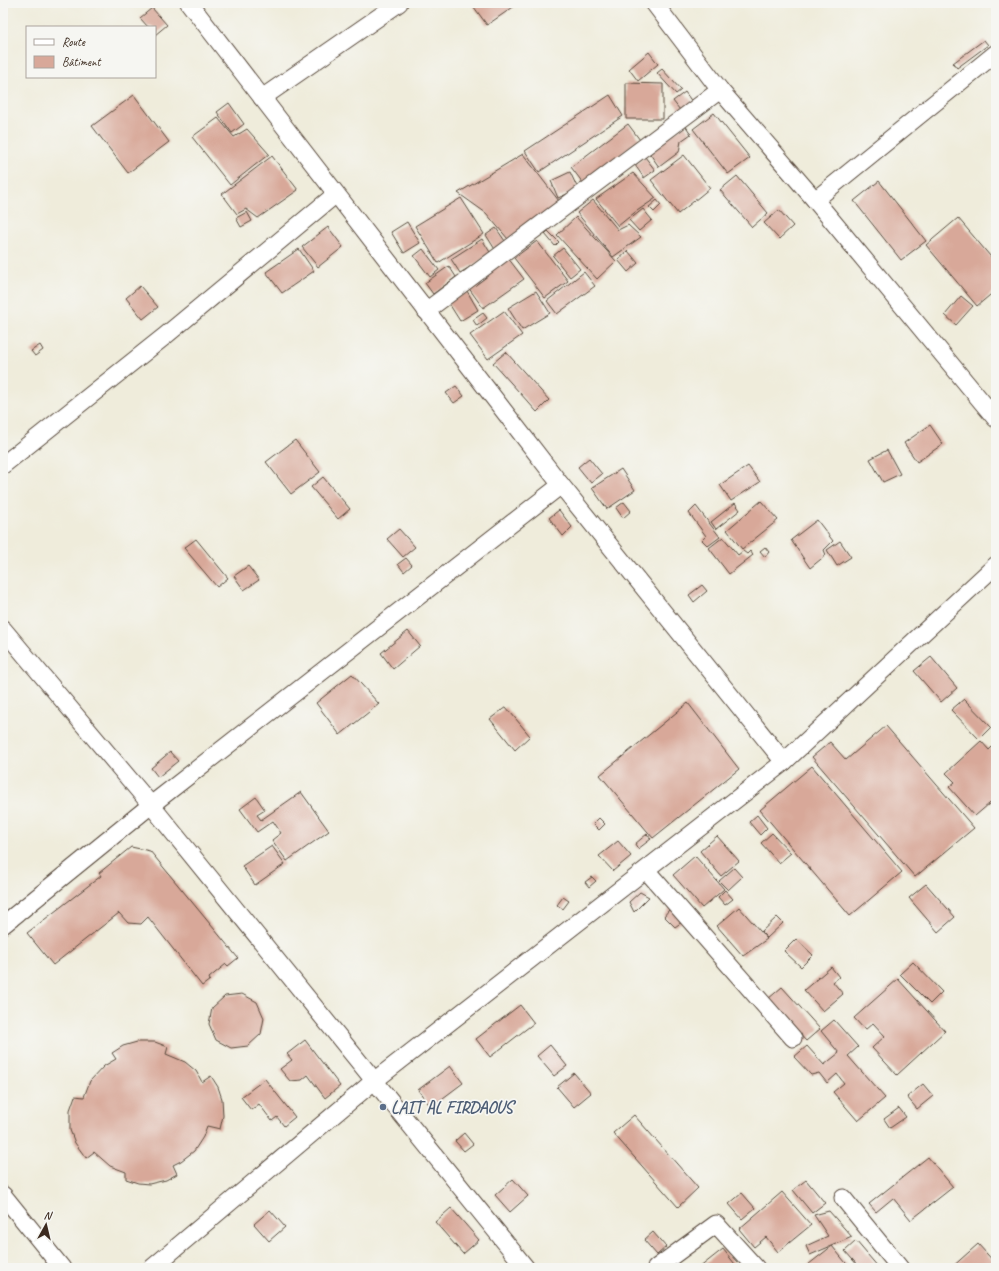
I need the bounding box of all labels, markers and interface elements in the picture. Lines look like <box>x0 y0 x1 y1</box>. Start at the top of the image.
legend <box>26 26 156 78</box>
text: Route <box>62 34 86 50</box>
text: Bâtiment <box>62 54 101 70</box>
place label: LAIT AL FIRDAOUS <box>391 1097 516 1118</box>
marker: LAIT AL FIRDAOUS <box>378 1102 388 1112</box>
north arrow <box>26 1205 66 1245</box>
text: N <box>43 1208 54 1223</box>

